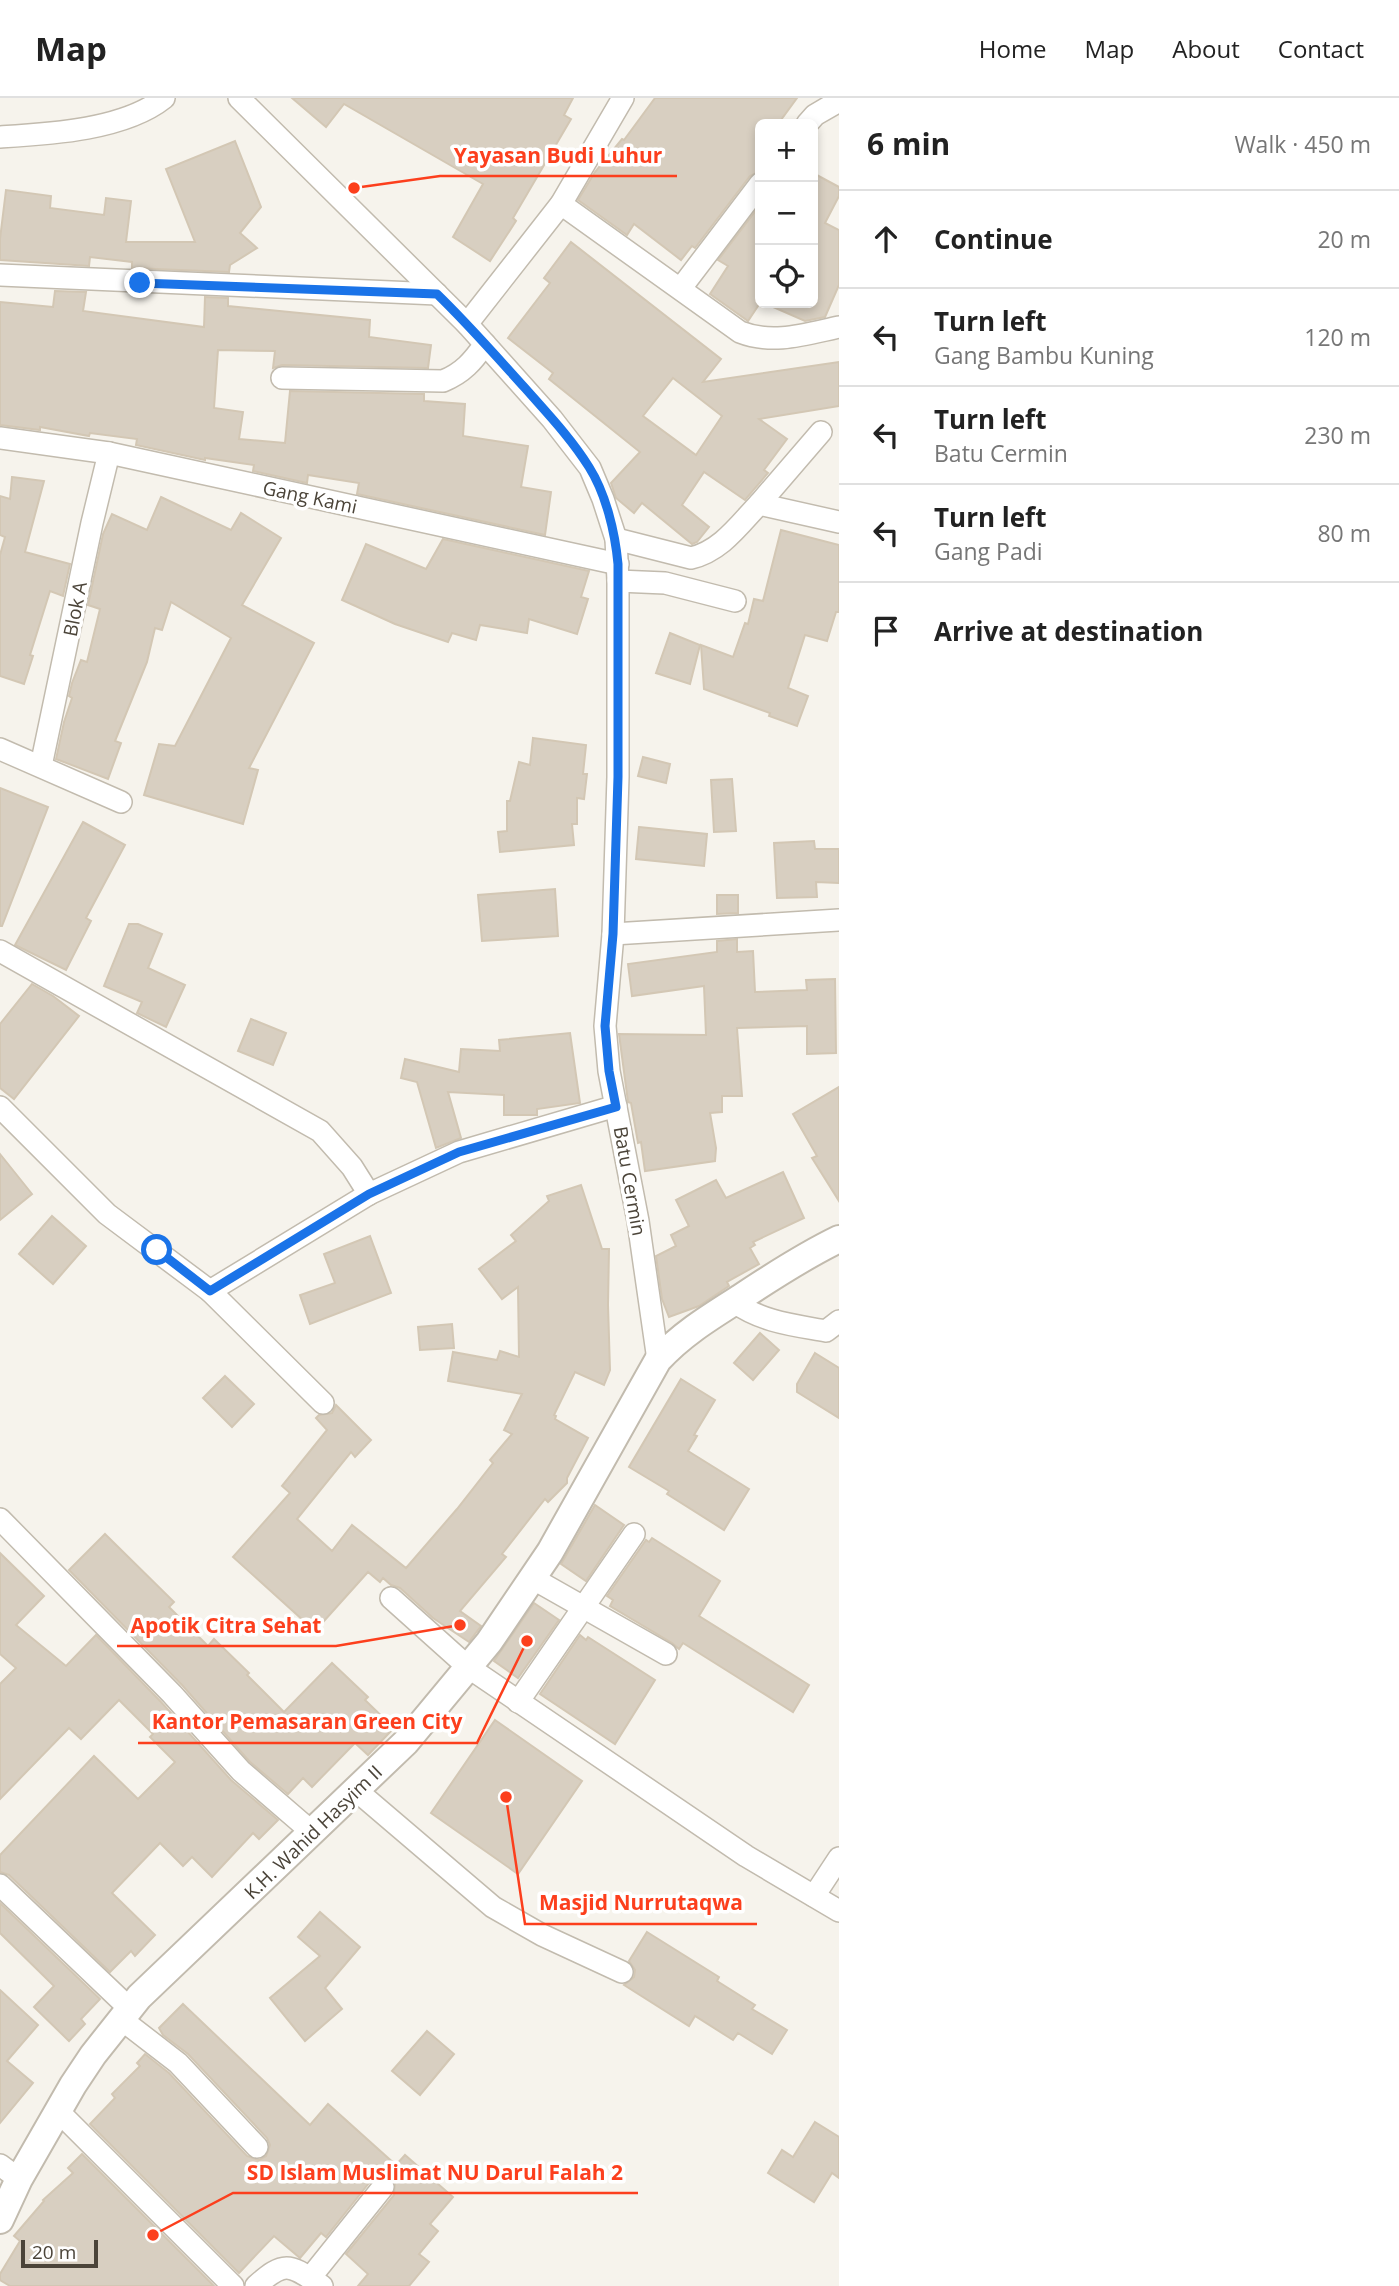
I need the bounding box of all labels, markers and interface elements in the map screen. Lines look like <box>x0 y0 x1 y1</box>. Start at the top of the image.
text: Map <box>35 26 107 71</box>
text: Home <box>979 32 1047 65</box>
text: Map <box>1085 32 1134 65</box>
text: About <box>1172 32 1240 65</box>
text: Contact <box>1278 32 1364 65</box>
map controls <box>755 119 818 308</box>
button: + <box>755 119 818 182</box>
text: 6 min <box>867 123 950 164</box>
text: Walk · 450 m <box>1234 128 1371 160</box>
callout: Yayasan Budi Luhur <box>440 134 677 176</box>
text: Yayasan Budi Luhur <box>454 141 663 169</box>
button: − <box>755 182 818 245</box>
icon: ahead <box>867 220 905 258</box>
text: Continue <box>934 221 1053 257</box>
text: 20 m <box>1317 223 1371 255</box>
button: locate <box>755 245 818 308</box>
route end <box>124 267 155 298</box>
text: Turn left <box>934 303 1046 339</box>
icon: left <box>867 318 905 356</box>
text: 120 m <box>1304 321 1371 353</box>
text: Gang Bambu Kuning <box>934 339 1154 371</box>
text: Turn left <box>934 401 1046 437</box>
icon: left <box>867 416 905 454</box>
text: 230 m <box>1304 419 1371 451</box>
text: Batu Cermin <box>934 437 1068 469</box>
street label: Gang Kami <box>260 474 360 520</box>
text: Turn left <box>934 499 1046 535</box>
icon: left <box>867 514 905 552</box>
text: 80 m <box>1317 517 1371 549</box>
text: Gang Padi <box>934 535 1043 567</box>
street label: Blok A <box>57 579 93 639</box>
icon: arrive <box>867 612 905 650</box>
text: Arrive at destination <box>934 613 1203 649</box>
street label: Batu Cermin <box>608 1124 652 1238</box>
route start <box>141 1234 172 1265</box>
callout: Apotik Citra Sehat <box>117 1604 336 1646</box>
text: Apotik Citra Sehat <box>131 1611 321 1639</box>
callout: Kantor Pemasaran Green City <box>138 1701 477 1743</box>
text: Kantor Pemasaran Green City <box>152 1707 462 1735</box>
street label: K.H. Wahid Hasyim II <box>238 1759 388 1905</box>
callout: Masjid Nurrutaqwa <box>525 1882 757 1924</box>
text: Masjid Nurrutaqwa <box>539 1888 743 1916</box>
callout: SD Islam Muslimat NU Darul Falah 2 <box>233 2151 638 2193</box>
text: SD Islam Muslimat NU Darul Falah 2 <box>247 2158 623 2186</box>
scale bar <box>21 2237 98 2269</box>
text: 20 m <box>32 2239 76 2265</box>

